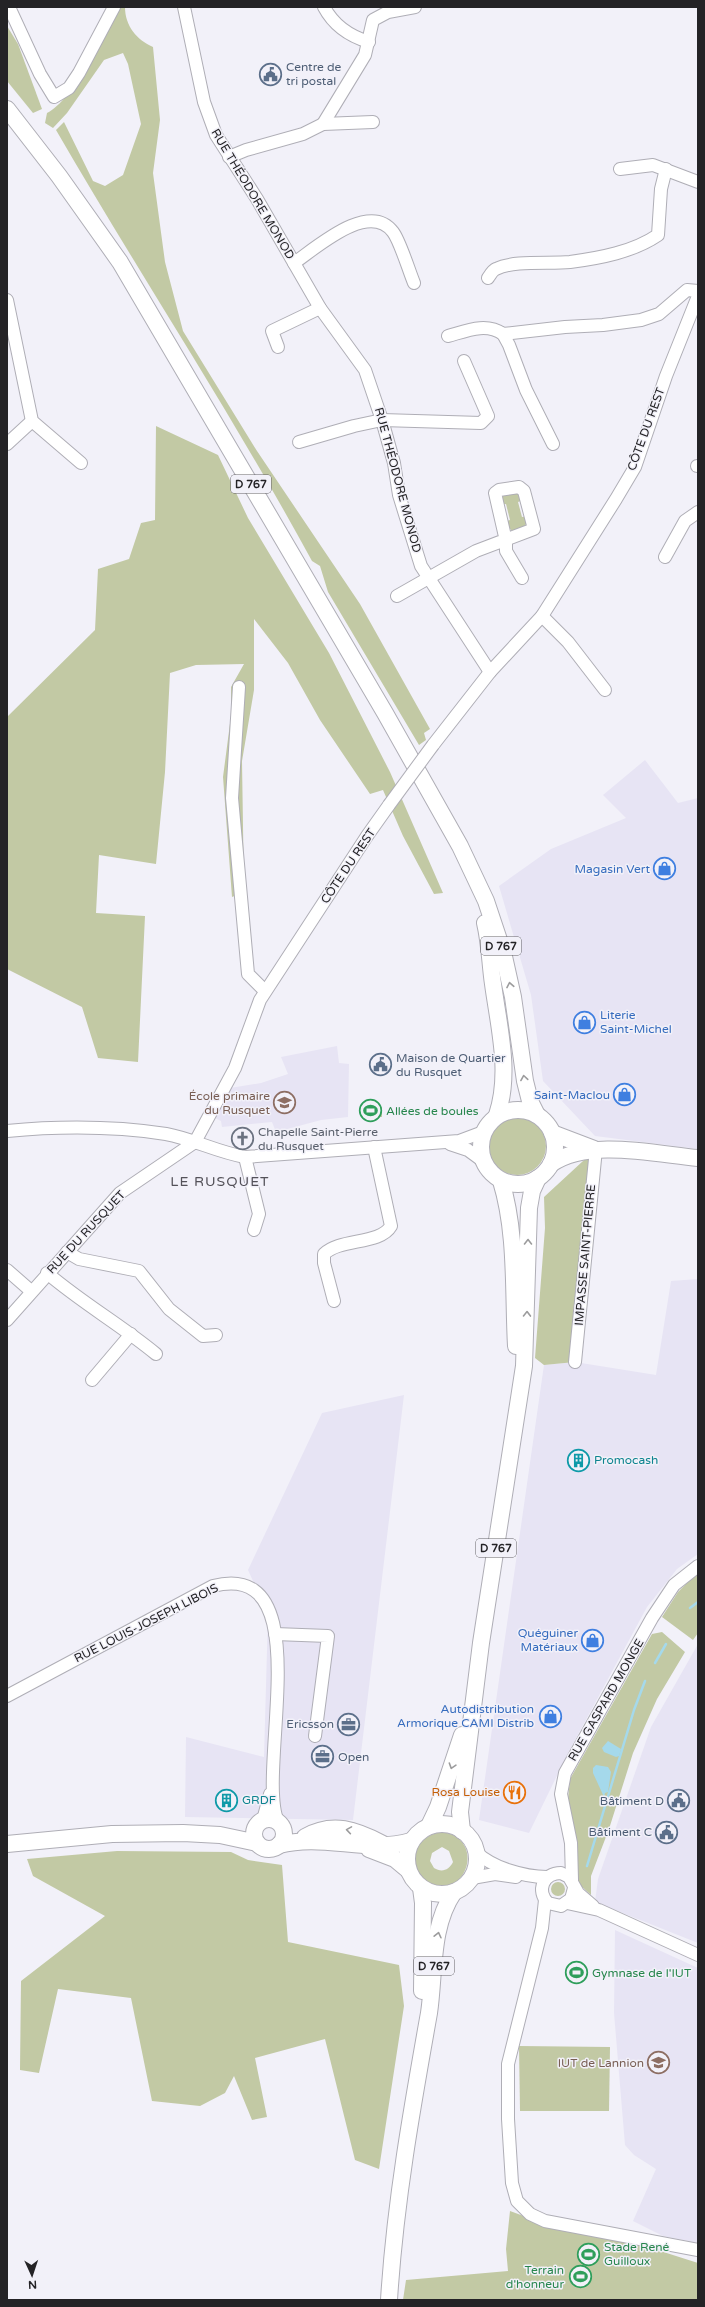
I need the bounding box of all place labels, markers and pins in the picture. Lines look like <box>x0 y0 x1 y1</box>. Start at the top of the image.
place label: Centre de tri postal <box>286 60 342 88</box>
public building icon: Centre de tri postal <box>257 61 283 87</box>
shop icon: Magasin Vert <box>652 856 678 882</box>
place label: Magasin Vert <box>575 862 650 876</box>
place label: Literie Saint-Michel <box>600 1008 672 1036</box>
shop icon: Literie Saint-Michel <box>571 1009 597 1035</box>
place label: Maison de Quartier du Rusquet <box>396 1051 506 1079</box>
public building icon: Maison de Quartier du Rusquet <box>368 1052 394 1078</box>
shop icon: Saint-Maclou <box>612 1082 638 1108</box>
place label: Saint-Maclou <box>534 1088 610 1102</box>
place label: École primaire du Rusquet <box>189 1089 270 1117</box>
school or university icon: École primaire du Rusquet <box>272 1090 298 1116</box>
sports icon: Allées de boules <box>358 1098 384 1124</box>
place label: Allées de boules <box>386 1104 479 1118</box>
place label: Chapelle Saint-Pierre du Rusquet <box>258 1125 378 1153</box>
church icon: Chapelle Saint-Pierre du Rusquet <box>229 1126 255 1152</box>
building icon: Promocash <box>565 1447 591 1473</box>
place label: Promocash <box>594 1453 658 1467</box>
place label: Quéguiner Matériaux <box>518 1626 578 1654</box>
shop icon: Quéguiner Matériaux <box>580 1627 606 1653</box>
place label: Autodistribution Armorique CAMI Distrib <box>397 1702 534 1730</box>
shop icon: Autodistribution Armorique CAMI Distrib <box>537 1703 563 1729</box>
office icon: Ericsson <box>336 1711 362 1737</box>
place label: Ericsson <box>286 1717 334 1731</box>
office icon: Open <box>310 1744 336 1770</box>
place label: Open <box>338 1750 369 1764</box>
restaurant icon: Rosa Louise <box>502 1779 528 1805</box>
place label: Rosa Louise <box>431 1785 500 1799</box>
building icon: GRDF <box>214 1787 240 1813</box>
public building icon: Bâtiment D <box>666 1788 692 1814</box>
place label: GRDF <box>242 1793 276 1807</box>
place label: Bâtiment D <box>600 1794 664 1808</box>
public building icon: Bâtiment C <box>654 1819 680 1845</box>
place label: Bâtiment C <box>588 1825 652 1839</box>
sports icon: Gymnase de l'IUT <box>563 1960 589 1986</box>
place label: Gymnase de l'IUT <box>592 1966 692 1980</box>
school or university icon: IUT de Lannion <box>646 2050 672 2076</box>
place label: IUT de Lannion <box>558 2056 644 2070</box>
place label: Stade René Guilloux <box>604 2240 670 2268</box>
sports icon: Stade René Guilloux <box>576 2241 602 2267</box>
place label: Terrain d'honneur <box>506 2263 564 2291</box>
sports icon: Terrain d'honneur <box>567 2264 593 2290</box>

